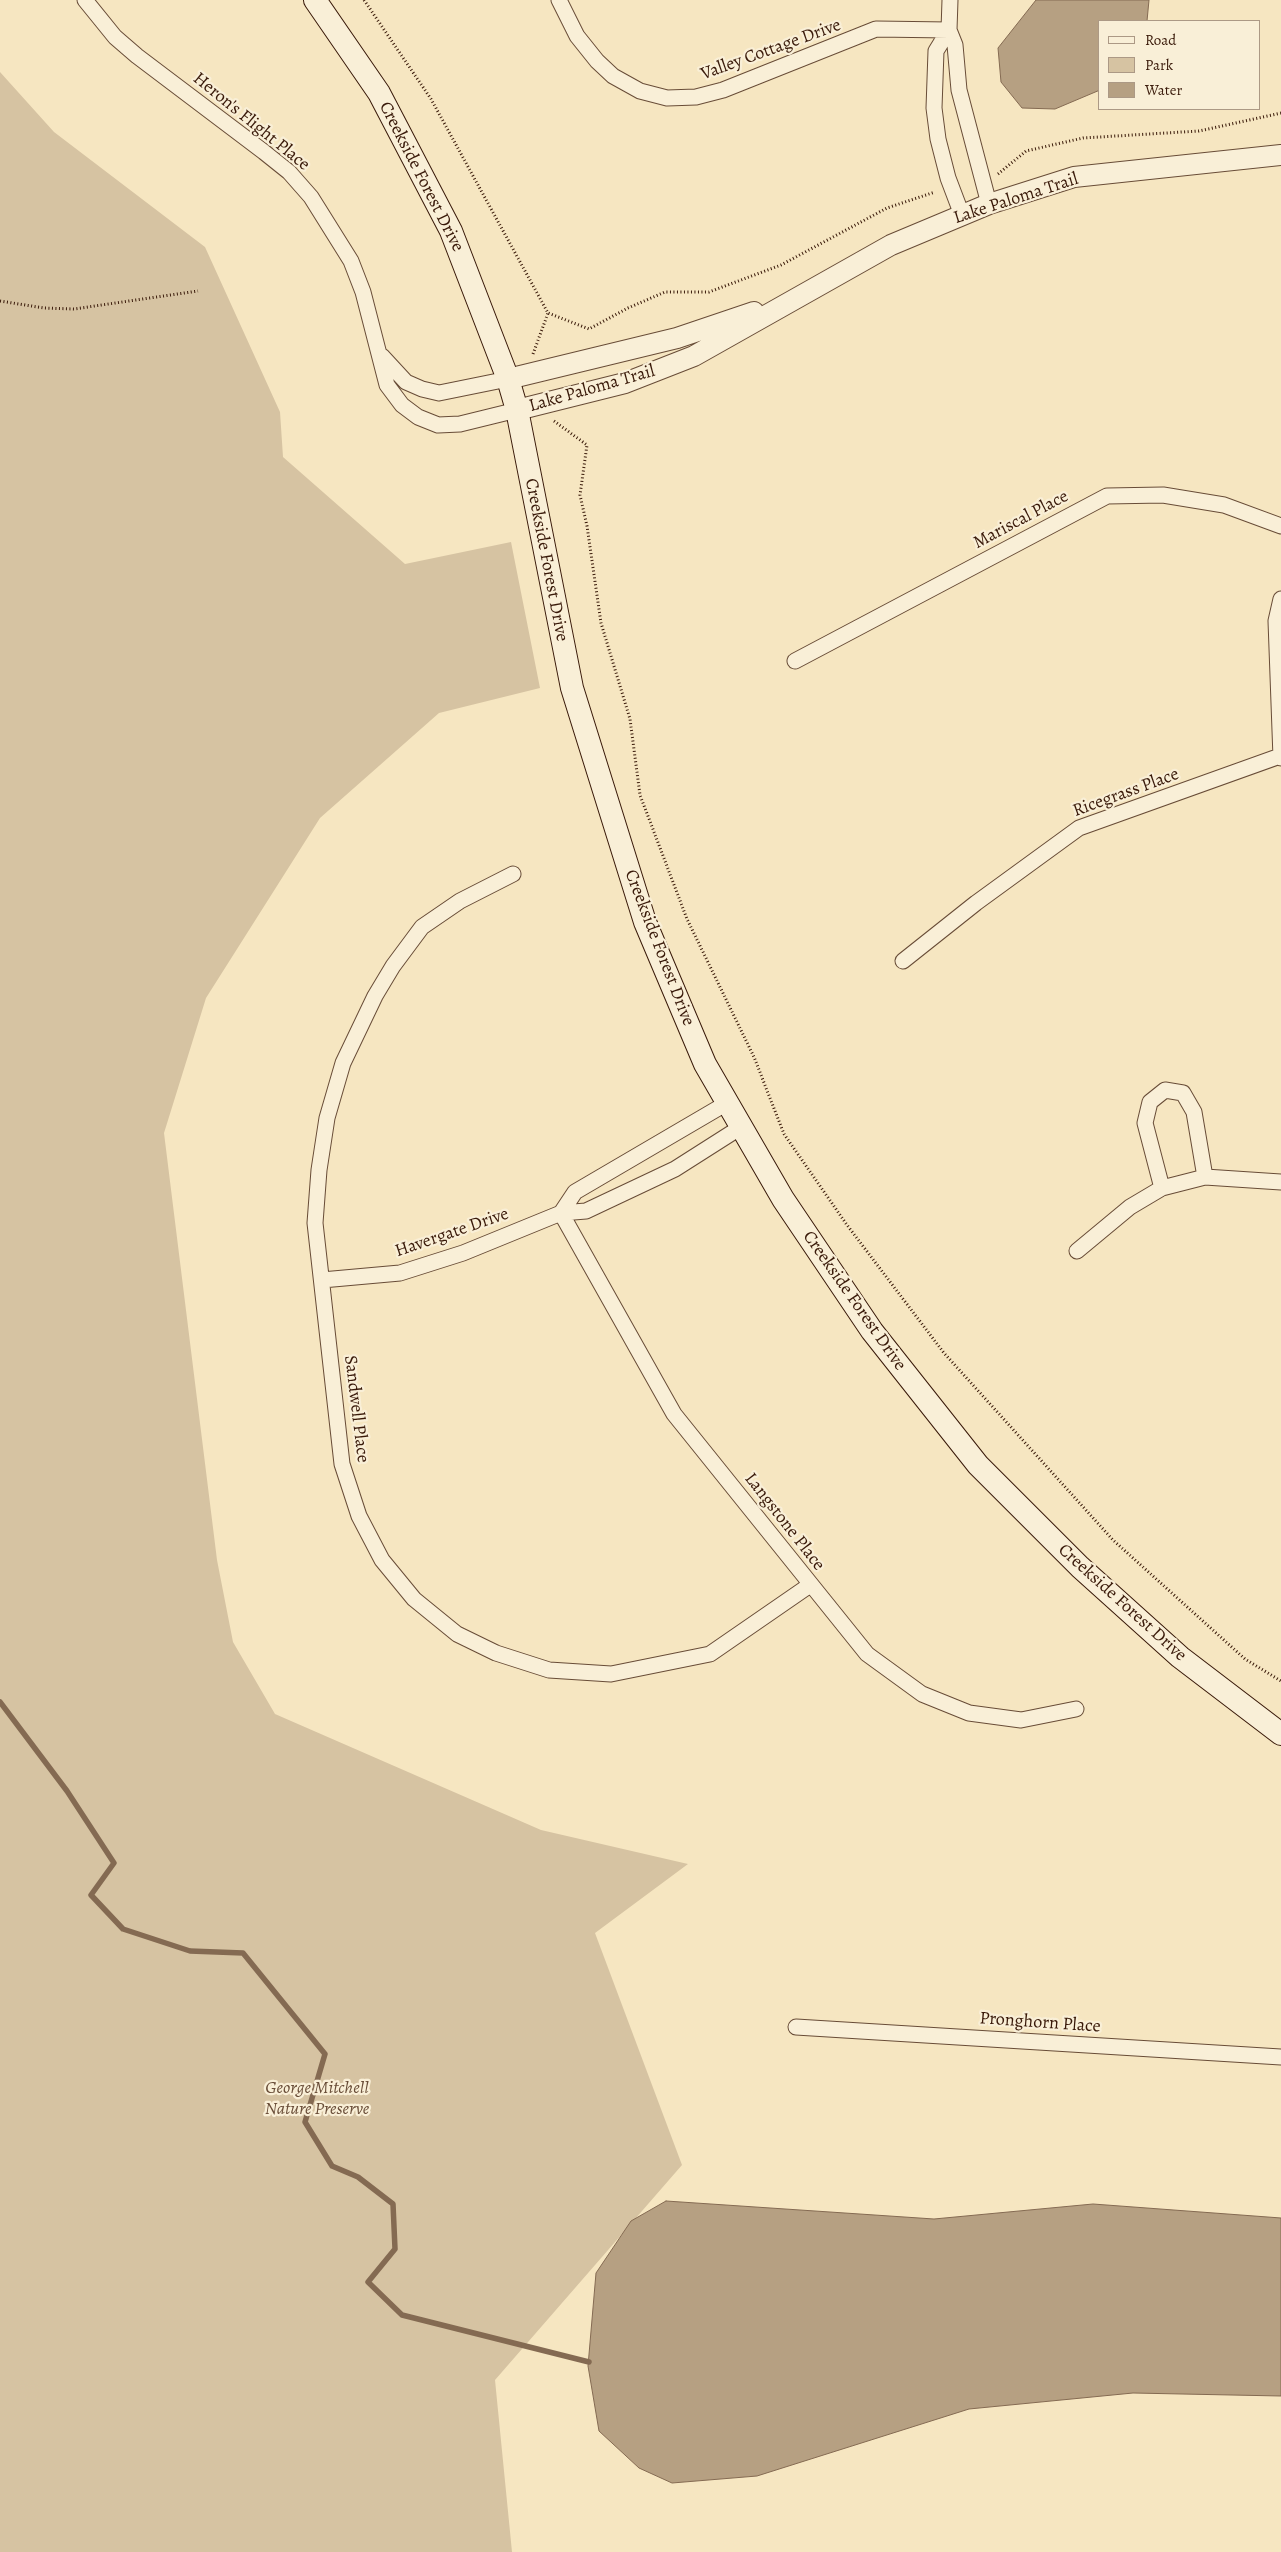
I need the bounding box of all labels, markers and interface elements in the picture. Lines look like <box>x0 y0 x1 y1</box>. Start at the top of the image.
street label: Valley Cottage Drive <box>698 15 844 85</box>
legend <box>1098 20 1261 110</box>
text: Road <box>1145 30 1176 50</box>
text: Park <box>1145 55 1173 75</box>
street label: Heron's Flight Place <box>188 68 314 176</box>
text: Water <box>1145 80 1182 100</box>
street label: Creekside Forest Drive <box>374 98 468 256</box>
street label: Lake Paloma Trail <box>951 169 1081 229</box>
street label: Lake Paloma Trail <box>527 361 657 417</box>
street label: Creekside Forest Drive <box>520 477 572 643</box>
street label: Mariscal Place <box>970 486 1072 554</box>
street label: Ricegrass Place <box>1070 764 1182 822</box>
street label: Creekside Forest Drive <box>619 867 699 1029</box>
street label: Havergate Drive <box>392 1203 512 1263</box>
street label: Creekside Forest Drive <box>798 1227 910 1375</box>
street label: Sandwell Place <box>339 1354 373 1464</box>
street label: Langstone Place <box>739 1469 829 1575</box>
street label: Creekside Forest Drive <box>1053 1540 1191 1666</box>
street label: Pronghorn Place <box>979 2008 1101 2038</box>
park label: George Mitchell Nature Preserve <box>265 2078 369 2120</box>

